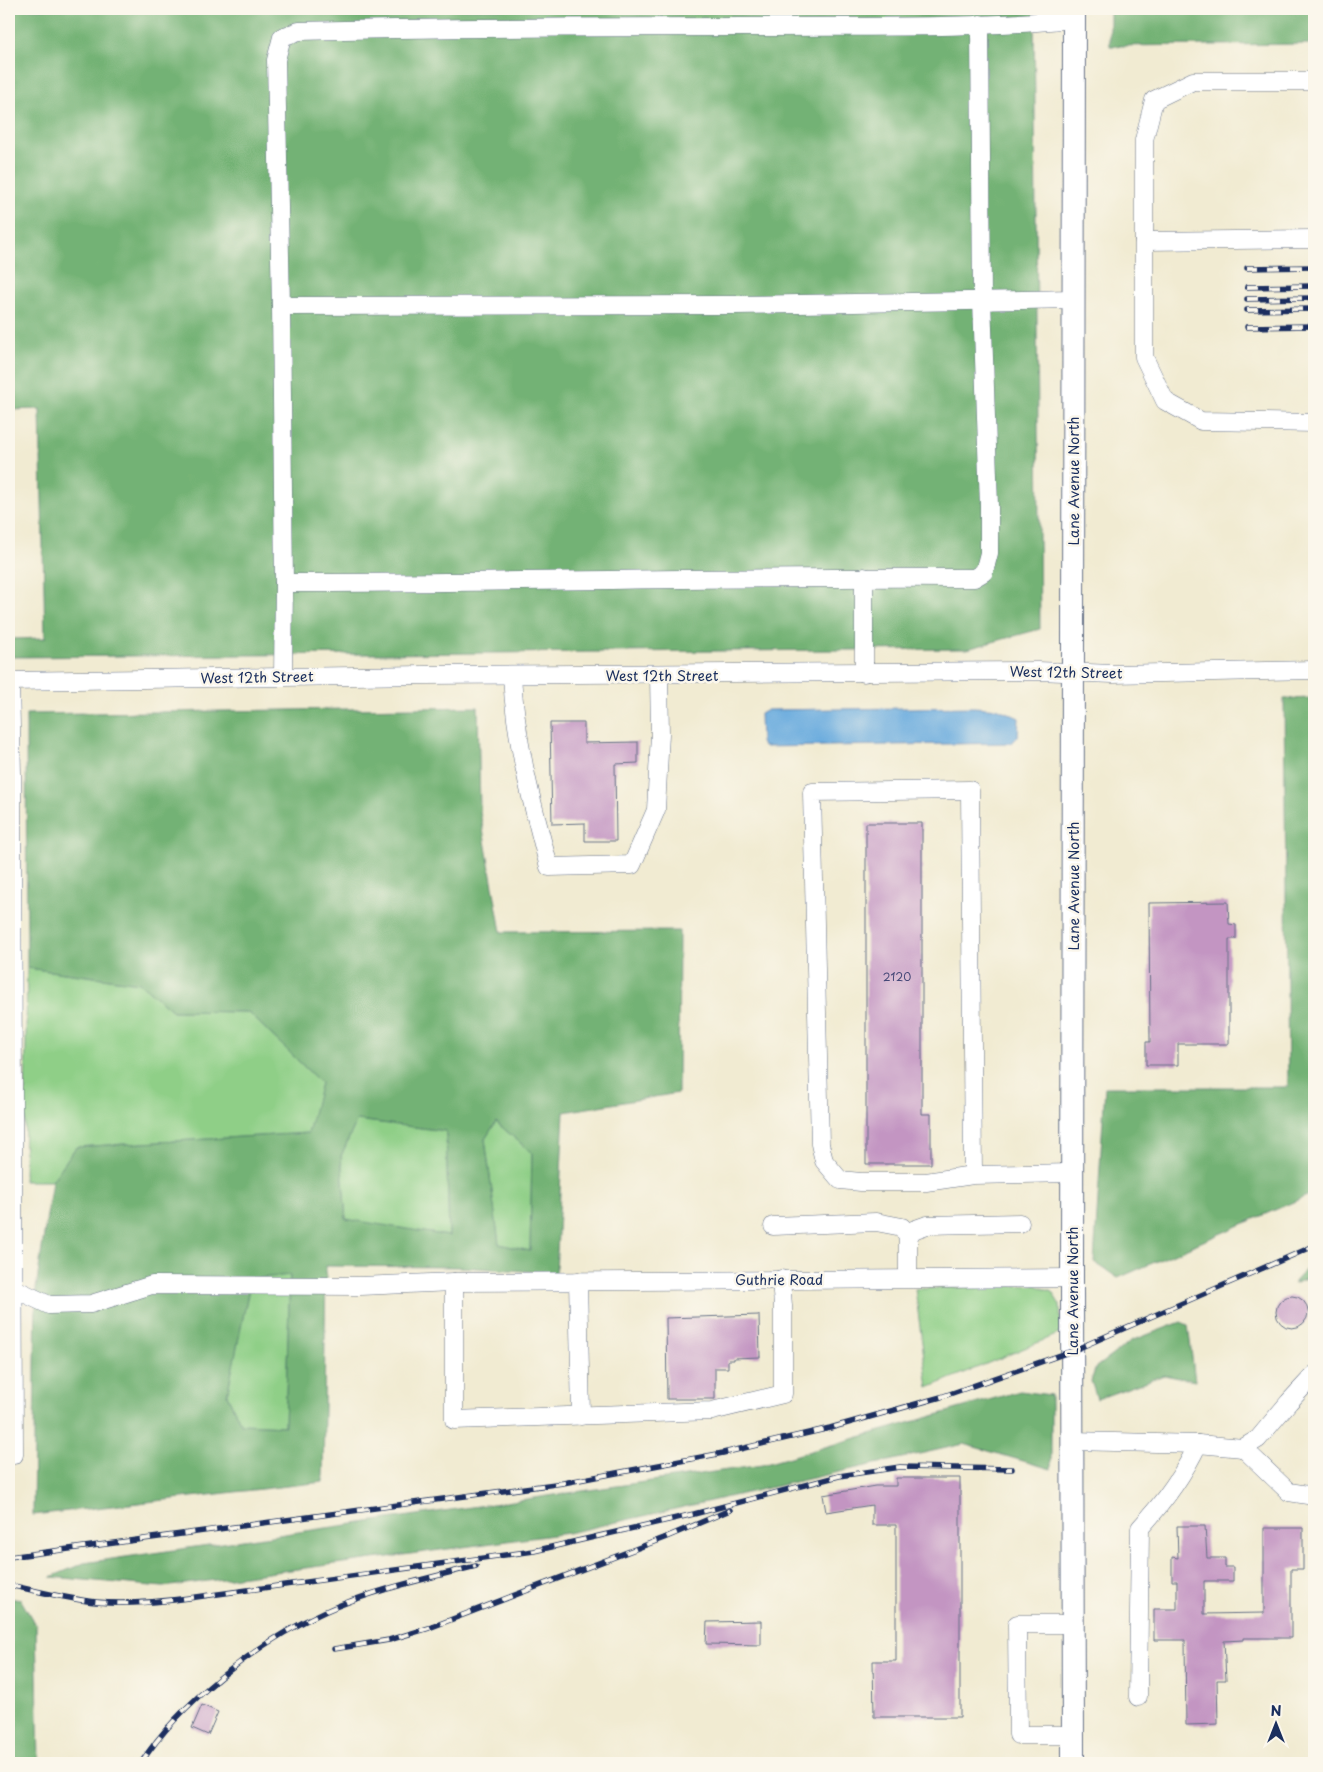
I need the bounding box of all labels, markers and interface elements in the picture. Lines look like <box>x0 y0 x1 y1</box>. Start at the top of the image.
street label: Lane Avenue North <box>1063 416 1084 546</box>
street label: West 12th Street <box>1009 661 1123 683</box>
street label: West 12th Street <box>605 665 719 686</box>
street label: West 12th Street <box>200 666 314 688</box>
street label: Lane Avenue North <box>1063 821 1084 951</box>
house number: 2120 <box>883 968 911 985</box>
street label: Lane Avenue North <box>1062 1226 1083 1356</box>
street label: Guthrie Road <box>735 1269 823 1290</box>
north arrow <box>1250 1700 1300 1750</box>
text: N <box>1270 1700 1282 1721</box>

